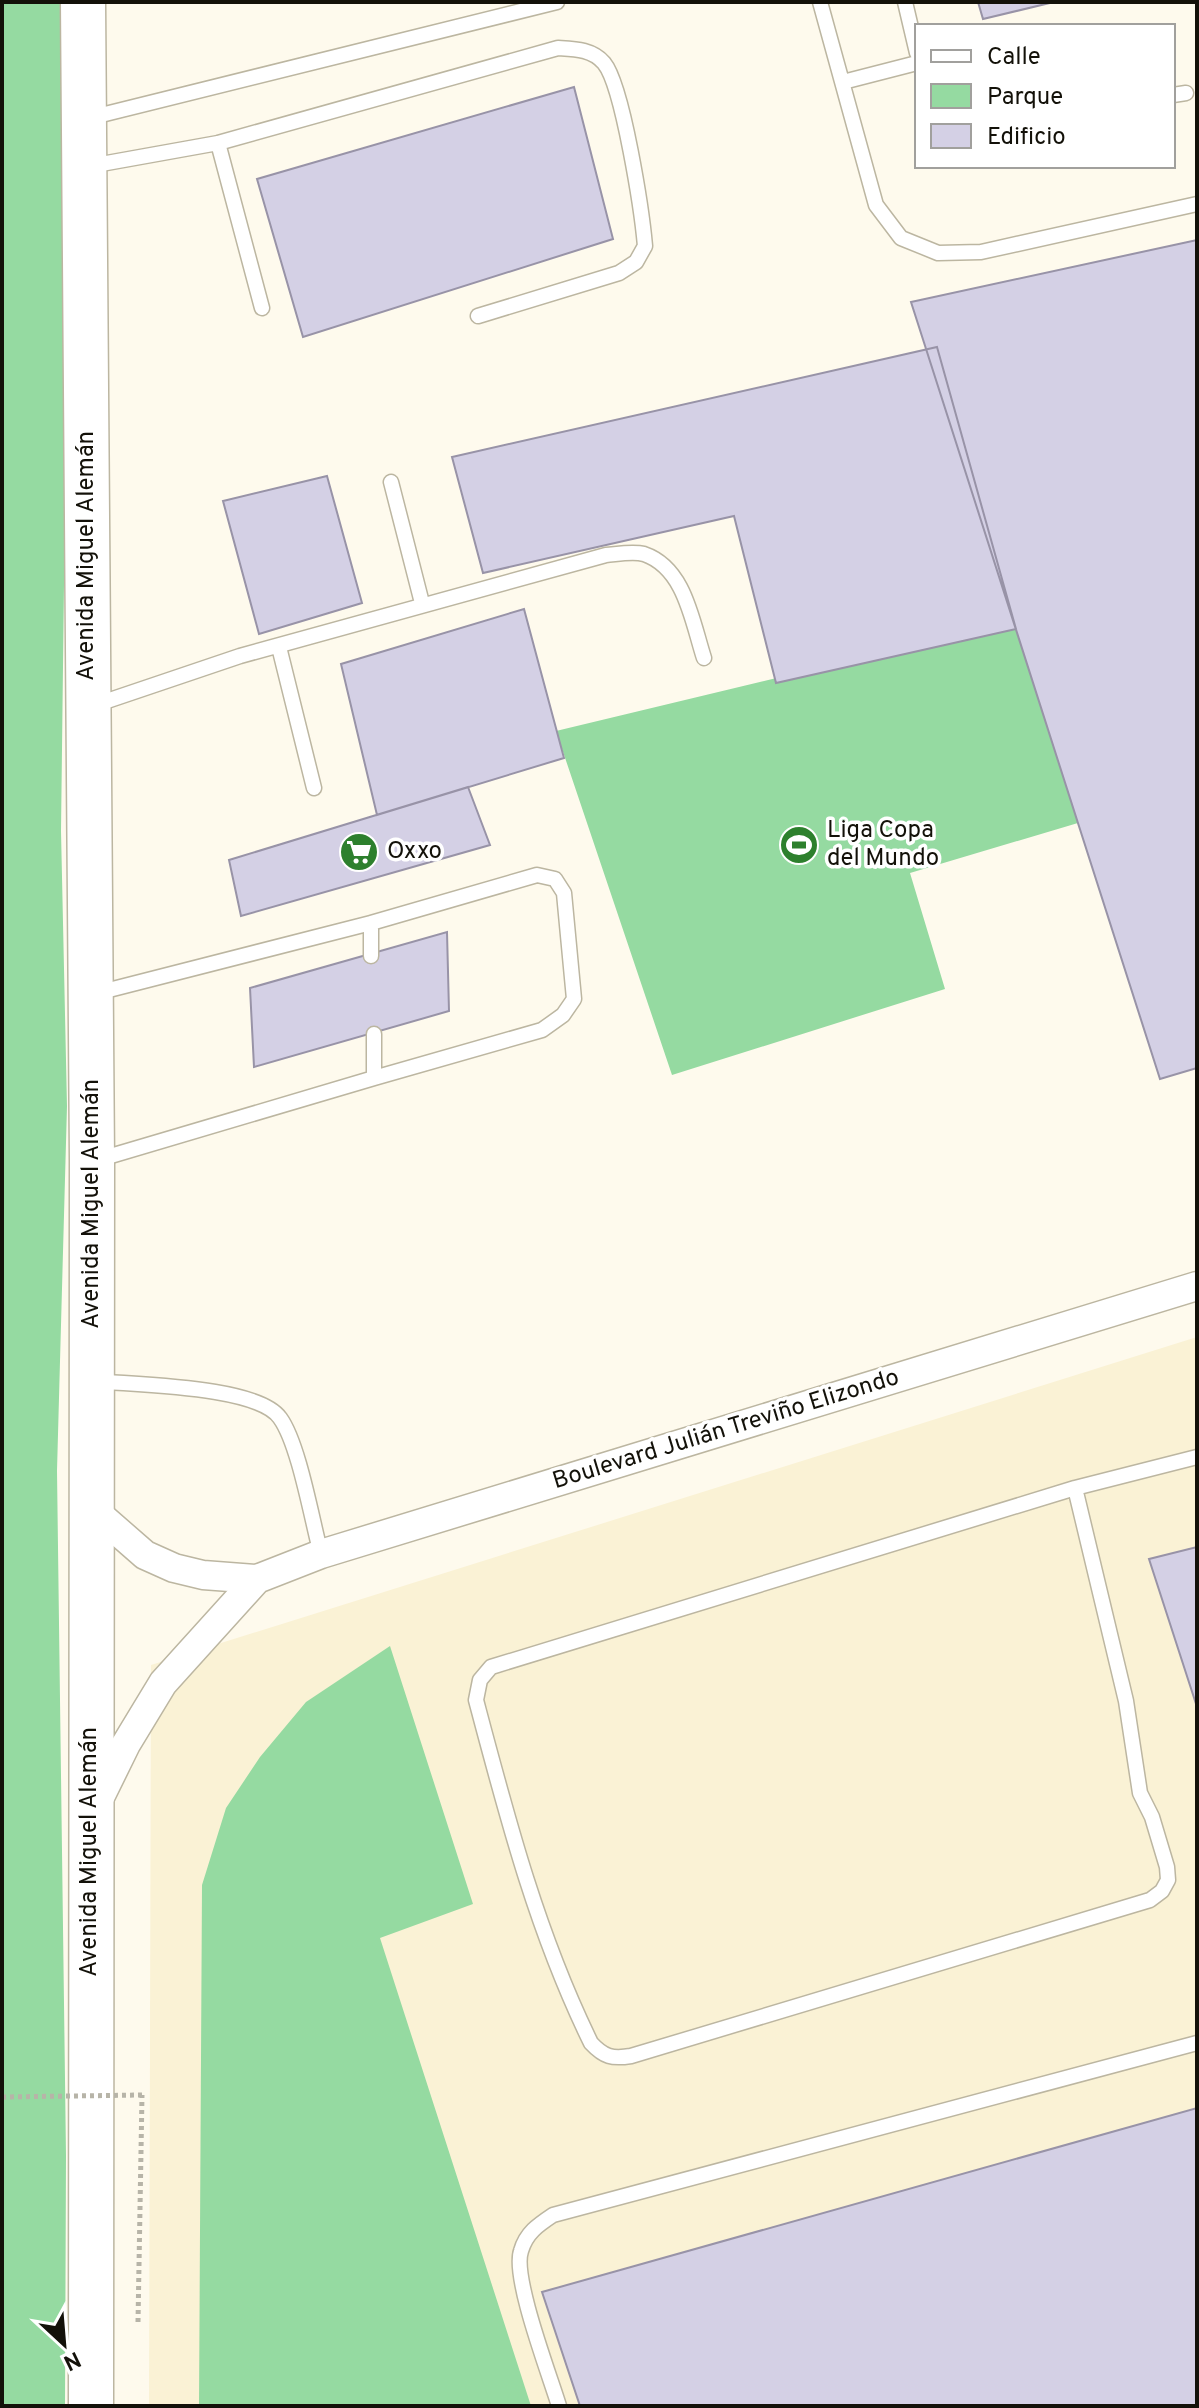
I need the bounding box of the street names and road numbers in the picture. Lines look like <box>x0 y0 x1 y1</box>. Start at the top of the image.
street label: Avenida Miguel Alemán <box>72 431 102 681</box>
street label: Avenida Miguel Alemán <box>77 1079 107 1329</box>
street label: Boulevard Julián Treviño Elizondo <box>549 1363 903 1497</box>
street label: Avenida Miguel Alemán <box>75 1727 105 1977</box>

